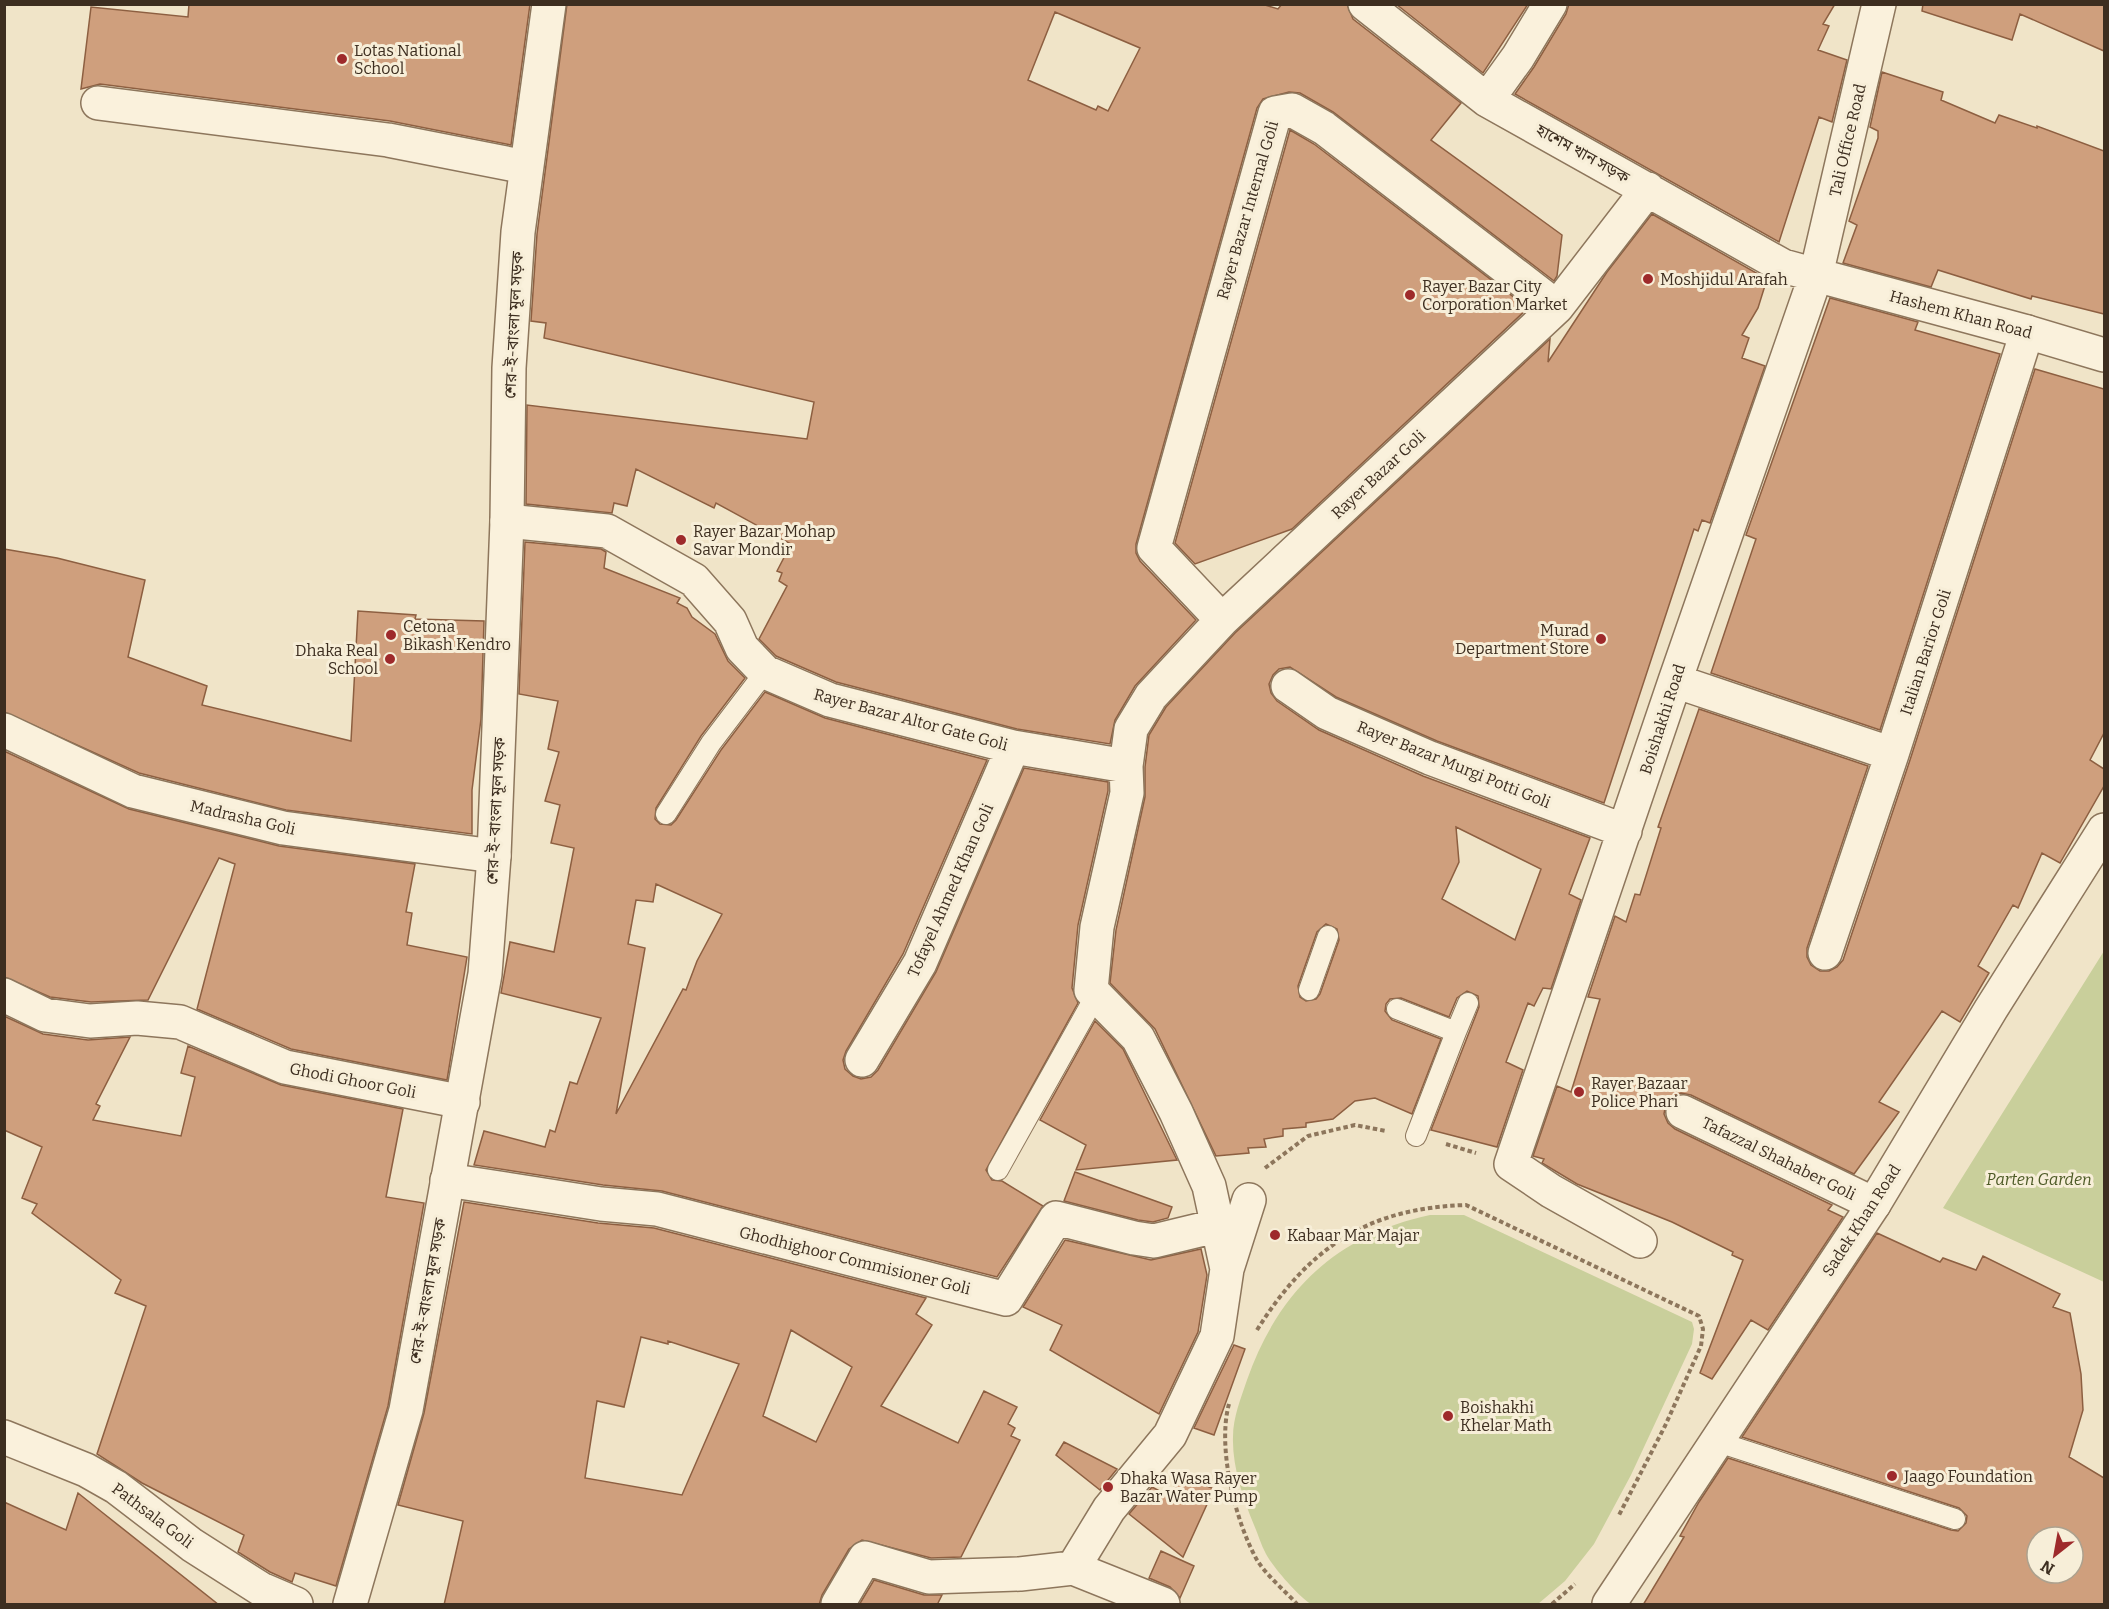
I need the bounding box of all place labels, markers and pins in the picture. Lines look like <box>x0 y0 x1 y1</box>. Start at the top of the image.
place label: Lotas National School <box>354 41 462 78</box>
marker: Lotas National School <box>335 52 349 66</box>
place label: Moshjidul Arafah <box>1660 270 1788 289</box>
marker: Moshjidul Arafah <box>1641 272 1655 286</box>
place label: Rayer Bazar City Corporation Market <box>1422 277 1568 314</box>
marker: Rayer Bazar City Corporation Market <box>1403 288 1417 302</box>
place label: Rayer Bazar Mohap Savar Mondir <box>693 522 836 559</box>
marker: Rayer Bazar Mohap Savar Mondir <box>674 533 688 547</box>
place label: Cetona Bikash Kendro <box>403 617 511 654</box>
place label: Murad Department Store <box>1455 621 1590 658</box>
marker: Cetona Bikash Kendro <box>384 628 398 642</box>
marker: Murad Department Store <box>1594 632 1608 646</box>
place label: Dhaka Real School <box>295 641 378 678</box>
marker: Dhaka Real School <box>383 652 397 666</box>
place label: Rayer Bazaar Police Phari <box>1591 1074 1688 1111</box>
marker: Rayer Bazaar Police Phari <box>1572 1085 1586 1099</box>
place label: Kabaar Mar Majar <box>1287 1226 1419 1245</box>
marker: Kabaar Mar Majar <box>1268 1228 1282 1242</box>
place label: Boishakhi Khelar Math <box>1460 1398 1552 1435</box>
marker: Boishakhi Khelar Math <box>1441 1409 1455 1423</box>
place label: Jaago Foundation <box>1903 1467 2033 1486</box>
place label: Dhaka Wasa Rayer Bazar Water Pump <box>1120 1469 1258 1506</box>
marker: Jaago Foundation <box>1885 1469 1899 1483</box>
marker: Dhaka Wasa Rayer Bazar Water Pump <box>1101 1480 1115 1494</box>

